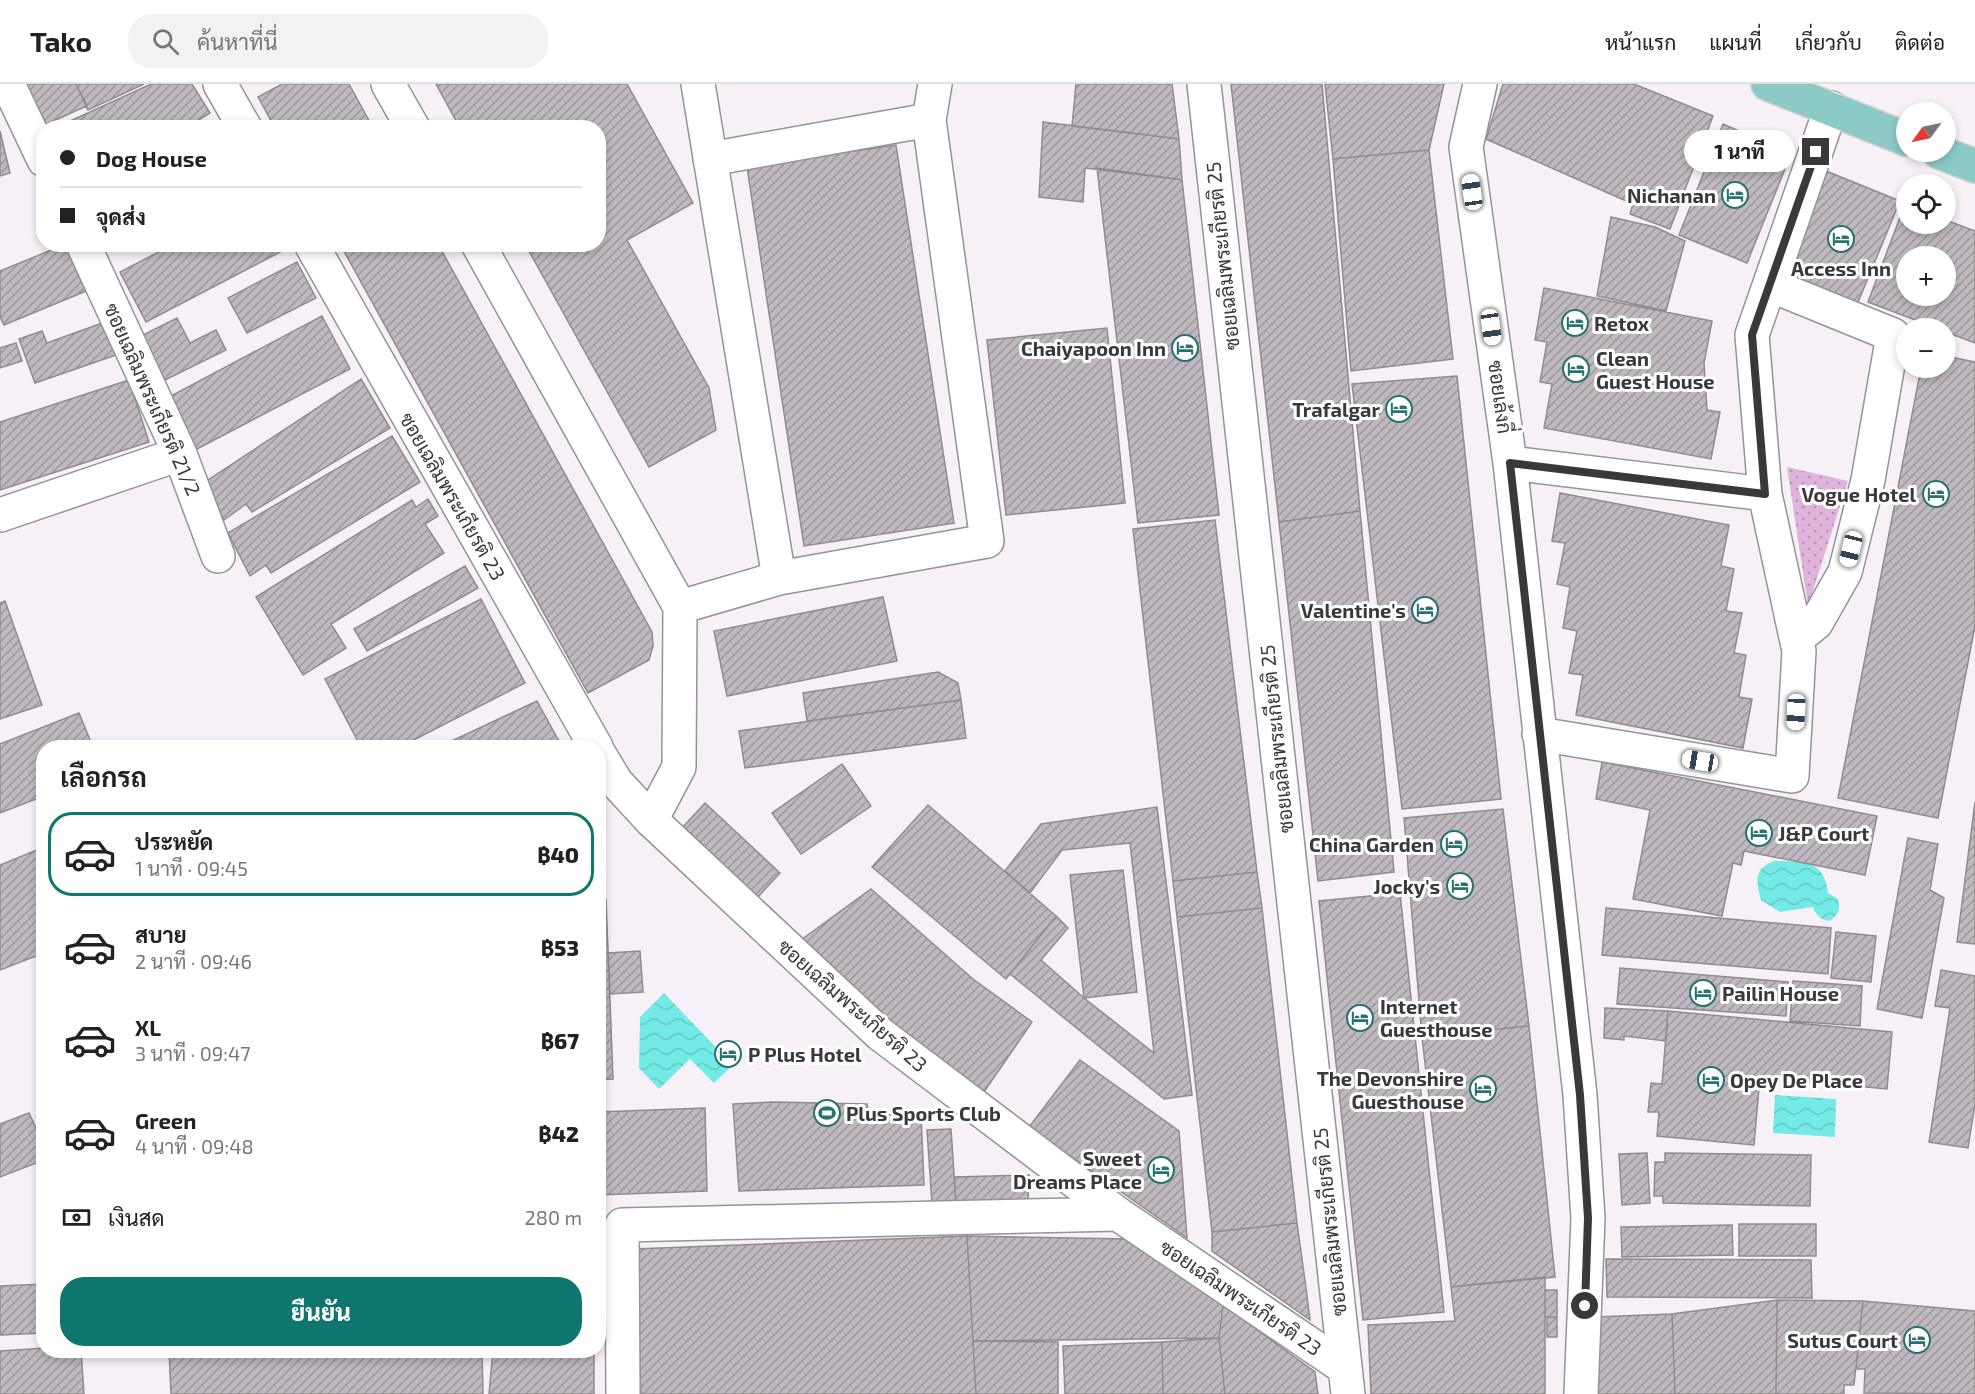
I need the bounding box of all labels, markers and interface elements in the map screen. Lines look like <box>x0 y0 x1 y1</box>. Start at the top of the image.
search box <box>128 14 548 68</box>
text: Tako <box>30 24 92 58</box>
icon: search <box>149 25 182 58</box>
text: ค้นหาที่นี่ <box>197 28 277 54</box>
text: หน้าแรก <box>1605 29 1676 54</box>
text: แผนที่ <box>1709 29 1762 54</box>
text: เกี่ยวกับ <box>1795 29 1862 54</box>
text: ติดต่อ <box>1895 29 1945 54</box>
north arrow <box>1896 102 1956 162</box>
map controls <box>1896 102 1956 378</box>
callout: 1 นาที <box>1684 131 1795 173</box>
route end <box>1802 138 1829 165</box>
text: 1 นาที <box>1714 139 1765 163</box>
text: Dog House <box>96 145 207 171</box>
street label: ซอยเฉลิมพระเกียรติ 25 <box>1200 161 1244 351</box>
car <box>1461 173 1483 211</box>
button: locate <box>1896 174 1956 234</box>
hotel icon: Nichanan <box>1720 180 1750 210</box>
place label: Nichanan <box>1627 183 1716 207</box>
text: จุดส่ง <box>96 203 146 229</box>
hotel icon: Access Inn <box>1826 224 1856 254</box>
button: + <box>1896 246 1956 306</box>
place label: Access Inn <box>1791 256 1891 280</box>
street label: ซอยเฉลิมพระเกียรติ 21/2 <box>100 299 206 499</box>
car <box>1480 308 1502 346</box>
hotel icon: Retox <box>1560 308 1590 338</box>
place label: Retox <box>1594 311 1650 335</box>
button: − <box>1896 318 1956 378</box>
hotel icon: Chaiyapoon Inn <box>1170 333 1200 363</box>
place label: Chaiyapoon Inn <box>1021 336 1166 361</box>
place label: Clean Guest House <box>1596 346 1715 393</box>
hotel icon: Clean Guest House <box>1561 354 1591 384</box>
street label: ซอยเล้งกี่ <box>1484 358 1522 435</box>
hotel icon: Trafalgar <box>1384 394 1414 424</box>
place label: Trafalgar <box>1292 397 1380 421</box>
street label: ซอยเฉลิมพระเกียรติ 23 <box>395 408 511 584</box>
hotel icon: Vogue Hotel <box>1921 479 1951 509</box>
place label: Vogue Hotel <box>1801 482 1916 506</box>
car <box>1838 529 1864 569</box>
hotel icon: Valentine's <box>1410 595 1440 625</box>
place label: Valentine's <box>1301 598 1406 622</box>
street label: ซอยเฉลิมพระเกียรติ 25 <box>1254 644 1298 834</box>
car <box>1786 694 1806 730</box>
car <box>1681 749 1719 773</box>
text: เลือกรถ <box>60 760 147 792</box>
hotel icon: J&P Court <box>1744 818 1774 848</box>
place label: J&P Court <box>1778 821 1869 845</box>
icon: car <box>63 827 117 881</box>
text: ประหยัด <box>135 828 213 854</box>
hotel icon: China Garden <box>1439 829 1469 859</box>
place label: China Garden <box>1309 832 1434 856</box>
text: ฿40 <box>537 841 579 867</box>
text: 1 นาที · 09:45 <box>135 856 248 880</box>
hotel icon: Jocky's <box>1445 871 1475 901</box>
place label: Jocky's <box>1373 874 1440 899</box>
icon: car <box>63 920 117 974</box>
text: สบาย <box>135 921 187 947</box>
text: ฿53 <box>541 934 579 960</box>
street label: ซอยเฉลิมพระเกียรติ 23 <box>774 934 932 1076</box>
text: 2 นาที · 09:46 <box>135 949 252 973</box>
hotel icon: Pailin House <box>1688 978 1718 1008</box>
place label: Pailin House <box>1722 981 1839 1005</box>
place label: Internet Guesthouse <box>1380 994 1493 1041</box>
hotel icon: Internet Guesthouse <box>1345 1003 1375 1033</box>
icon: car <box>63 1013 117 1067</box>
text: XL <box>135 1014 161 1040</box>
text: ฿67 <box>541 1027 579 1053</box>
hotel icon: P Plus Hotel <box>713 1039 743 1069</box>
text: 3 นาที · 09:47 <box>135 1041 251 1065</box>
place label: P Plus Hotel <box>748 1042 862 1066</box>
hotel icon: Opey De Place <box>1696 1065 1726 1095</box>
place label: The Devonshire Guesthouse <box>1317 1066 1464 1113</box>
place label: Opey De Place <box>1730 1068 1863 1093</box>
hotel icon: The Devonshire Guesthouse <box>1468 1074 1498 1104</box>
sports icon: Plus Sports Club <box>812 1098 842 1128</box>
place label: Plus Sports Club <box>846 1101 1001 1125</box>
icon: car <box>63 1106 117 1160</box>
text: Green <box>135 1107 197 1133</box>
text: ฿42 <box>538 1120 579 1146</box>
street label: ซอยเฉลิมพระเกียรติ 25 <box>1307 1127 1351 1317</box>
text: 4 นาที · 09:48 <box>135 1134 254 1158</box>
place label: Sweet Dreams Place <box>1013 1146 1142 1193</box>
hotel icon: Sweet Dreams Place <box>1146 1155 1176 1185</box>
icon: cash <box>60 1201 93 1234</box>
text: เงินสด <box>108 1204 165 1230</box>
text: 280 m <box>525 1205 582 1229</box>
street label: ซอยเฉลิมพระเกียรติ 23 <box>1156 1234 1326 1360</box>
button: ยืนยัน <box>60 1277 582 1346</box>
route start <box>1571 1292 1598 1319</box>
hotel icon: Sutus Court <box>1902 1325 1932 1355</box>
place label: Sutus Court <box>1787 1328 1898 1352</box>

